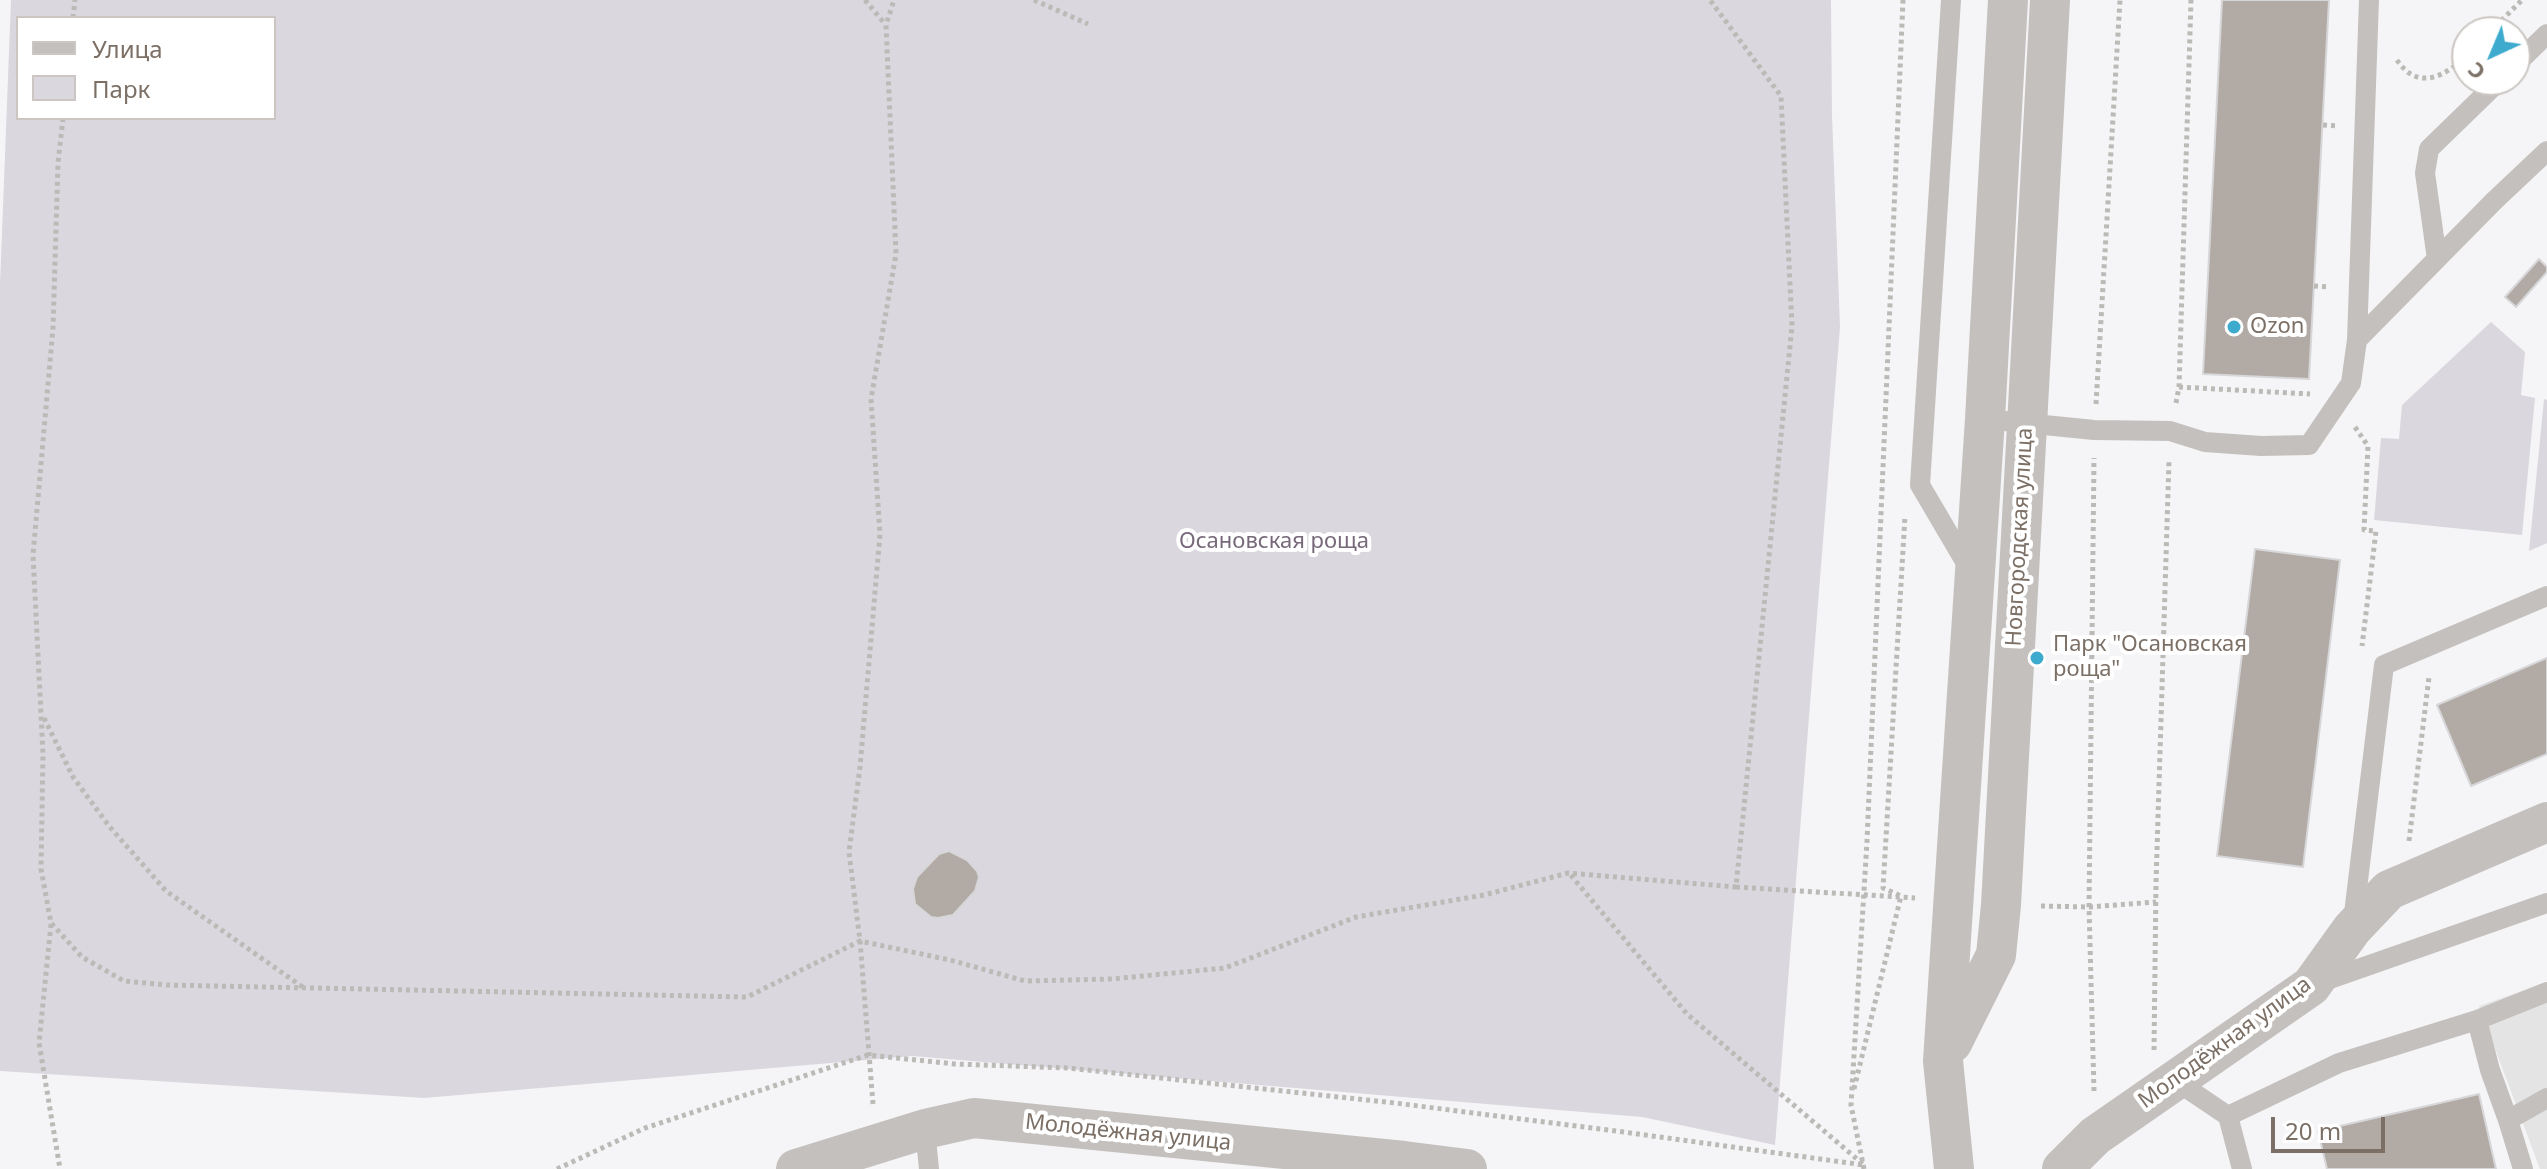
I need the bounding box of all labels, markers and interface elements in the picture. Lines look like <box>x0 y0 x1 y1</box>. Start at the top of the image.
legend <box>16 16 276 120</box>
north arrow <box>2451 16 2531 96</box>
text: Улица <box>92 32 163 65</box>
text: С <box>2460 56 2491 88</box>
text: Парк <box>92 72 150 105</box>
place label: Ozon <box>2250 314 2304 340</box>
marker: Ozon <box>2225 318 2243 336</box>
street label: Новгородская улица <box>2001 427 2039 647</box>
park label: Осановская роща <box>1179 529 1369 555</box>
place label: Парк "Осановская роща" <box>2053 632 2247 684</box>
marker: Парк "Осановская роща" <box>2028 649 2046 667</box>
street label: Молодёжная улица <box>2133 971 2317 1115</box>
scale bar <box>2275 1101 2389 1151</box>
street label: Молодёжная улица <box>1024 1109 1232 1157</box>
text: 20 m <box>2285 1114 2341 1147</box>

